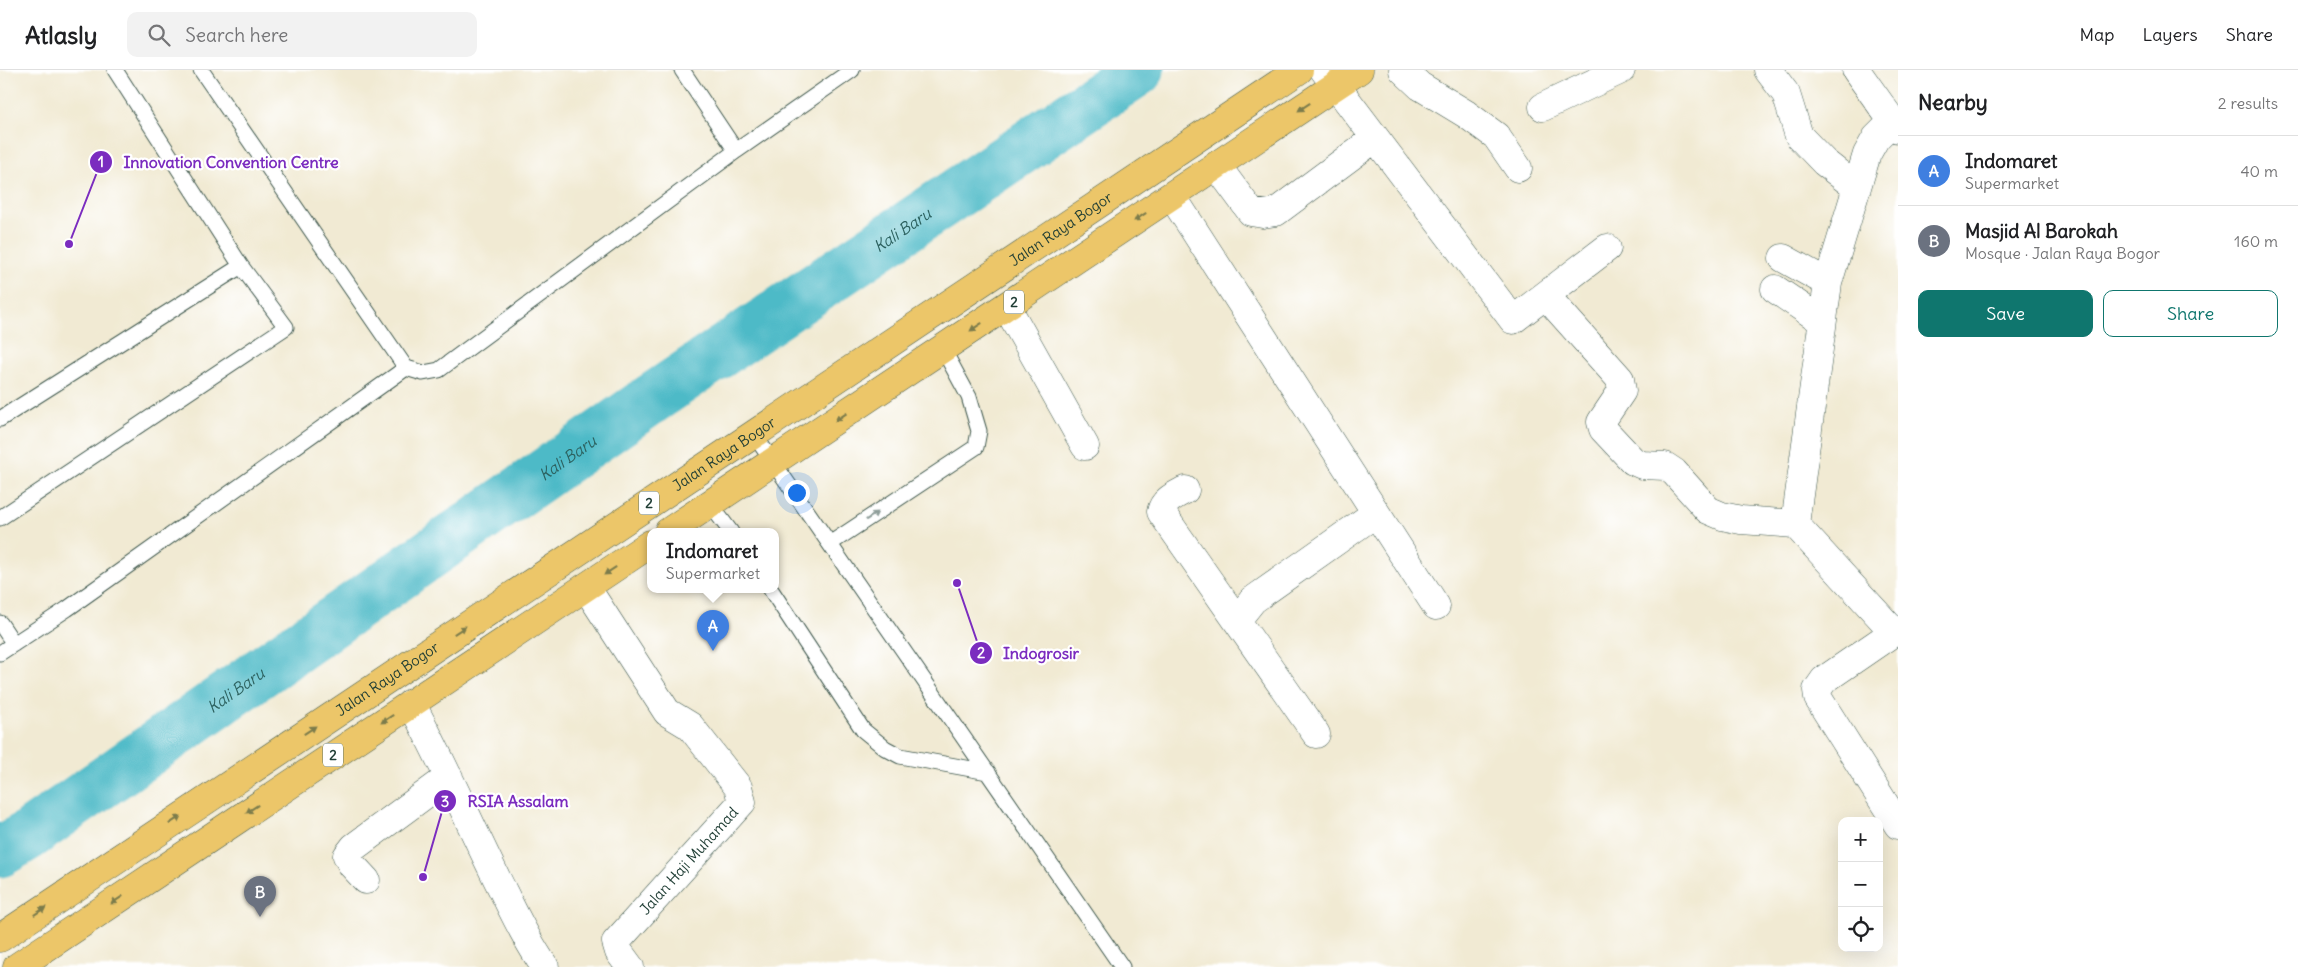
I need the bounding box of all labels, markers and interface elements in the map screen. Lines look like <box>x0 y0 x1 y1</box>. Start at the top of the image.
search box <box>127 12 477 57</box>
text: Atlasly <box>25 20 97 50</box>
icon: search <box>145 21 173 49</box>
text: Search here <box>185 23 288 47</box>
text: Map <box>2079 23 2114 46</box>
text: Layers <box>2142 23 2198 46</box>
text: Share <box>2226 23 2273 46</box>
text: Nearby <box>1918 89 1988 116</box>
text: 2 results <box>2218 93 2278 113</box>
one-way arrow <box>1297 102 1311 112</box>
callout: Innovation Convention Centre <box>88 147 348 178</box>
text: Indomaret <box>1965 149 2057 173</box>
text: 1 <box>98 152 104 171</box>
text: Innovation Convention Centre <box>123 152 339 172</box>
text: A <box>1929 161 1939 181</box>
text: 40 m <box>2240 161 2278 181</box>
text: Supermarket <box>1965 173 2059 193</box>
street label: Jalan Raya Bogor <box>1005 187 1116 270</box>
water label: Kali Baru <box>869 202 936 256</box>
one-way arrow <box>1134 212 1147 222</box>
text: Masjid Al Barokah <box>1965 219 2118 243</box>
text: B <box>1929 231 1939 251</box>
text: 160 m <box>2234 231 2278 251</box>
text: Mosque · Jalan Raya Bogor <box>1965 243 2160 263</box>
road number: 2 <box>1004 290 1024 313</box>
button: Save <box>1918 290 2093 337</box>
button: Share <box>2103 290 2278 337</box>
one-way arrow <box>970 322 983 332</box>
street label: Jalan Raya Bogor <box>669 412 779 495</box>
one-way arrow <box>834 412 848 422</box>
water label: Kali Baru <box>535 430 601 485</box>
your location <box>784 480 810 506</box>
road number: 2 <box>639 492 659 514</box>
one-way arrow <box>865 512 878 521</box>
popup <box>647 528 779 593</box>
text: Indomaret <box>666 539 758 563</box>
text: Supermarket <box>666 563 760 583</box>
one-way arrow <box>603 566 617 576</box>
pin: A <box>697 610 729 651</box>
one-way arrow <box>453 625 467 634</box>
street label: Jalan Raya Bogor <box>332 637 442 720</box>
callout: Indogrosir <box>968 638 1090 669</box>
text: 2 <box>977 643 985 662</box>
text: Indogrosir <box>1003 643 1080 664</box>
water label: Kali Baru <box>203 662 269 717</box>
one-way arrow <box>380 714 394 724</box>
one-way arrow <box>304 725 317 735</box>
road number: 2 <box>323 744 343 766</box>
callout: RSIA Assalam <box>433 786 579 817</box>
text: RSIA Assalam <box>468 791 568 811</box>
text: 3 <box>441 792 449 811</box>
street label: Jalan Haji Muhamad <box>635 803 742 918</box>
one-way arrow <box>245 804 259 814</box>
one-way arrow <box>169 815 182 825</box>
map controls <box>1838 817 1883 952</box>
button: + <box>1838 817 1883 862</box>
button: − <box>1838 862 1883 907</box>
pin: B <box>244 876 276 917</box>
one-way arrow <box>110 895 124 905</box>
one-way arrow <box>34 906 47 916</box>
button: locate <box>1838 907 1883 952</box>

